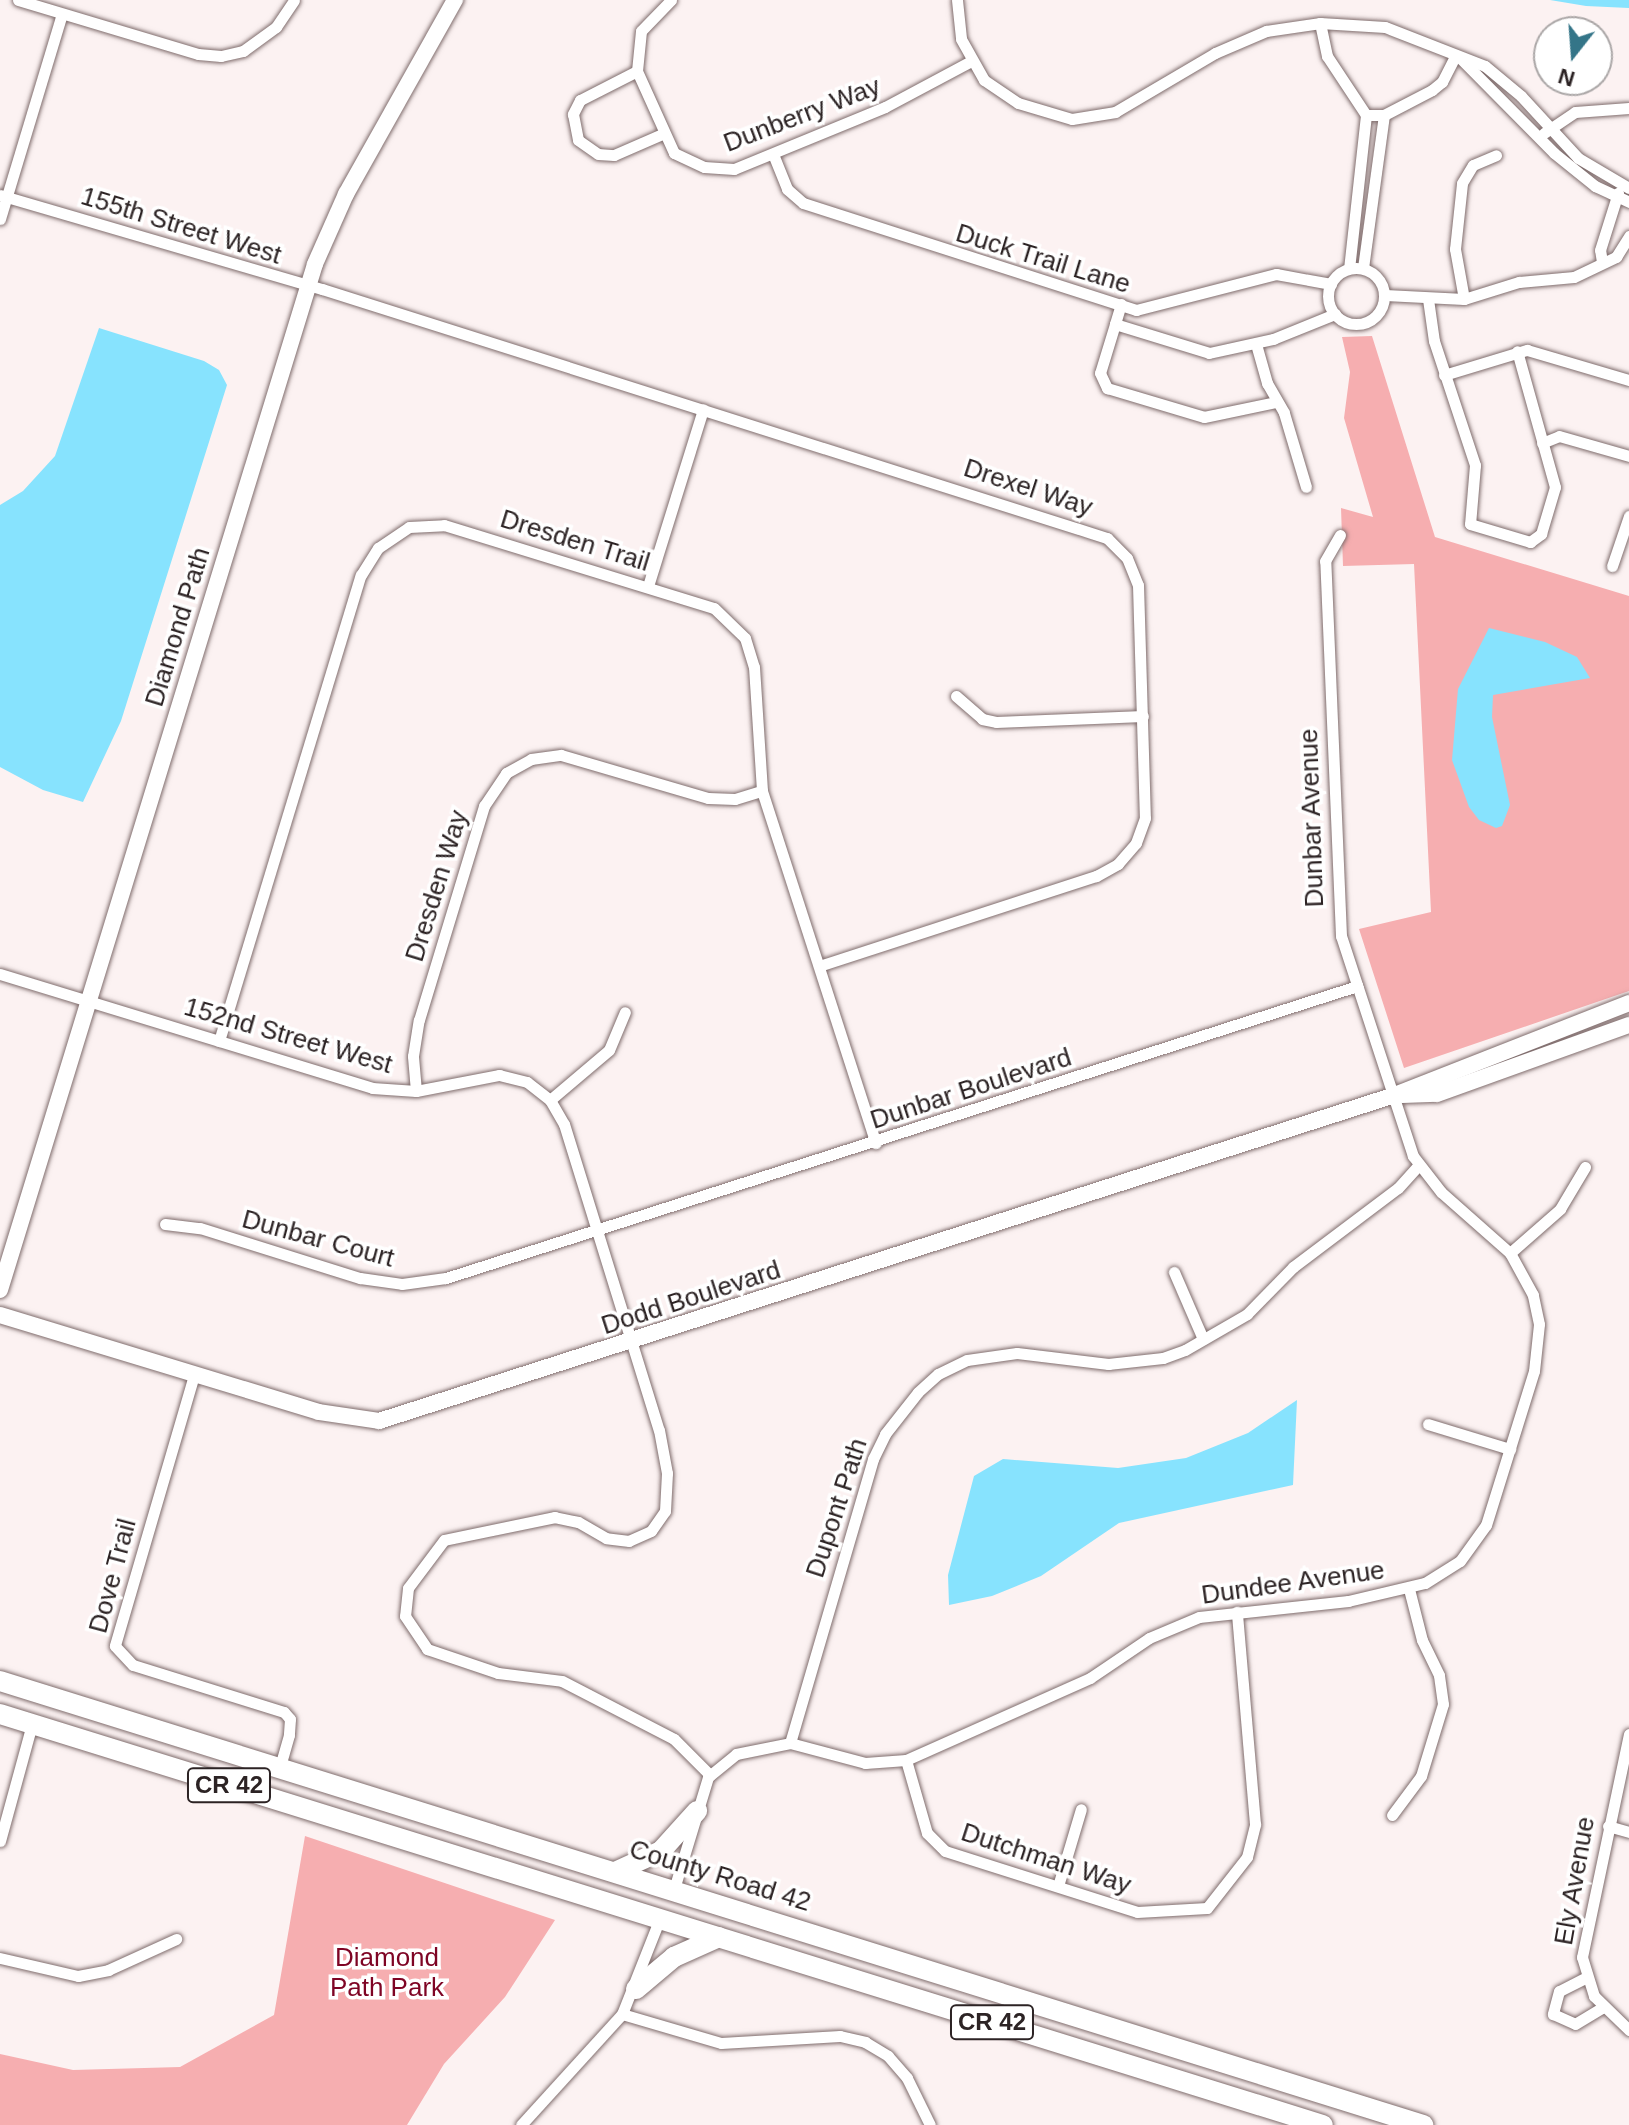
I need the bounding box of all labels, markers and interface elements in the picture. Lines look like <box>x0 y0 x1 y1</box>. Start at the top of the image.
north arrow <box>1533 16 1613 96</box>
text: N <box>1555 63 1578 92</box>
street label: Dunberry Way <box>719 71 885 159</box>
street label: 155th Street West <box>77 181 285 271</box>
street label: Duck Trail Lane <box>952 218 1134 300</box>
street label: Drexel Way <box>960 453 1096 523</box>
street label: Dresden Trail <box>496 503 654 579</box>
street label: Diamond Path <box>139 544 217 710</box>
street label: Dunbar Avenue <box>1293 727 1331 909</box>
street label: Dresden Way <box>399 807 475 965</box>
street label: 152nd Street West <box>180 991 396 1081</box>
street label: Dunbar Boulevard <box>867 1042 1075 1136</box>
street label: Dunbar Court <box>239 1204 397 1274</box>
street label: Dodd Boulevard <box>598 1254 784 1342</box>
street label: Dupont Path <box>800 1434 874 1582</box>
street label: Dove Trail <box>83 1515 143 1637</box>
street label: Dundee Avenue <box>1199 1555 1387 1611</box>
road number: CR 42 <box>185 1765 273 1805</box>
street label: Ely Avenue <box>1548 1814 1602 1948</box>
street label: Dutchman Way <box>957 1817 1135 1901</box>
street label: County Road 42 <box>626 1834 814 1918</box>
park label: Diamond Path Park <box>330 1942 444 2004</box>
road number: CR 42 <box>948 2002 1036 2042</box>

